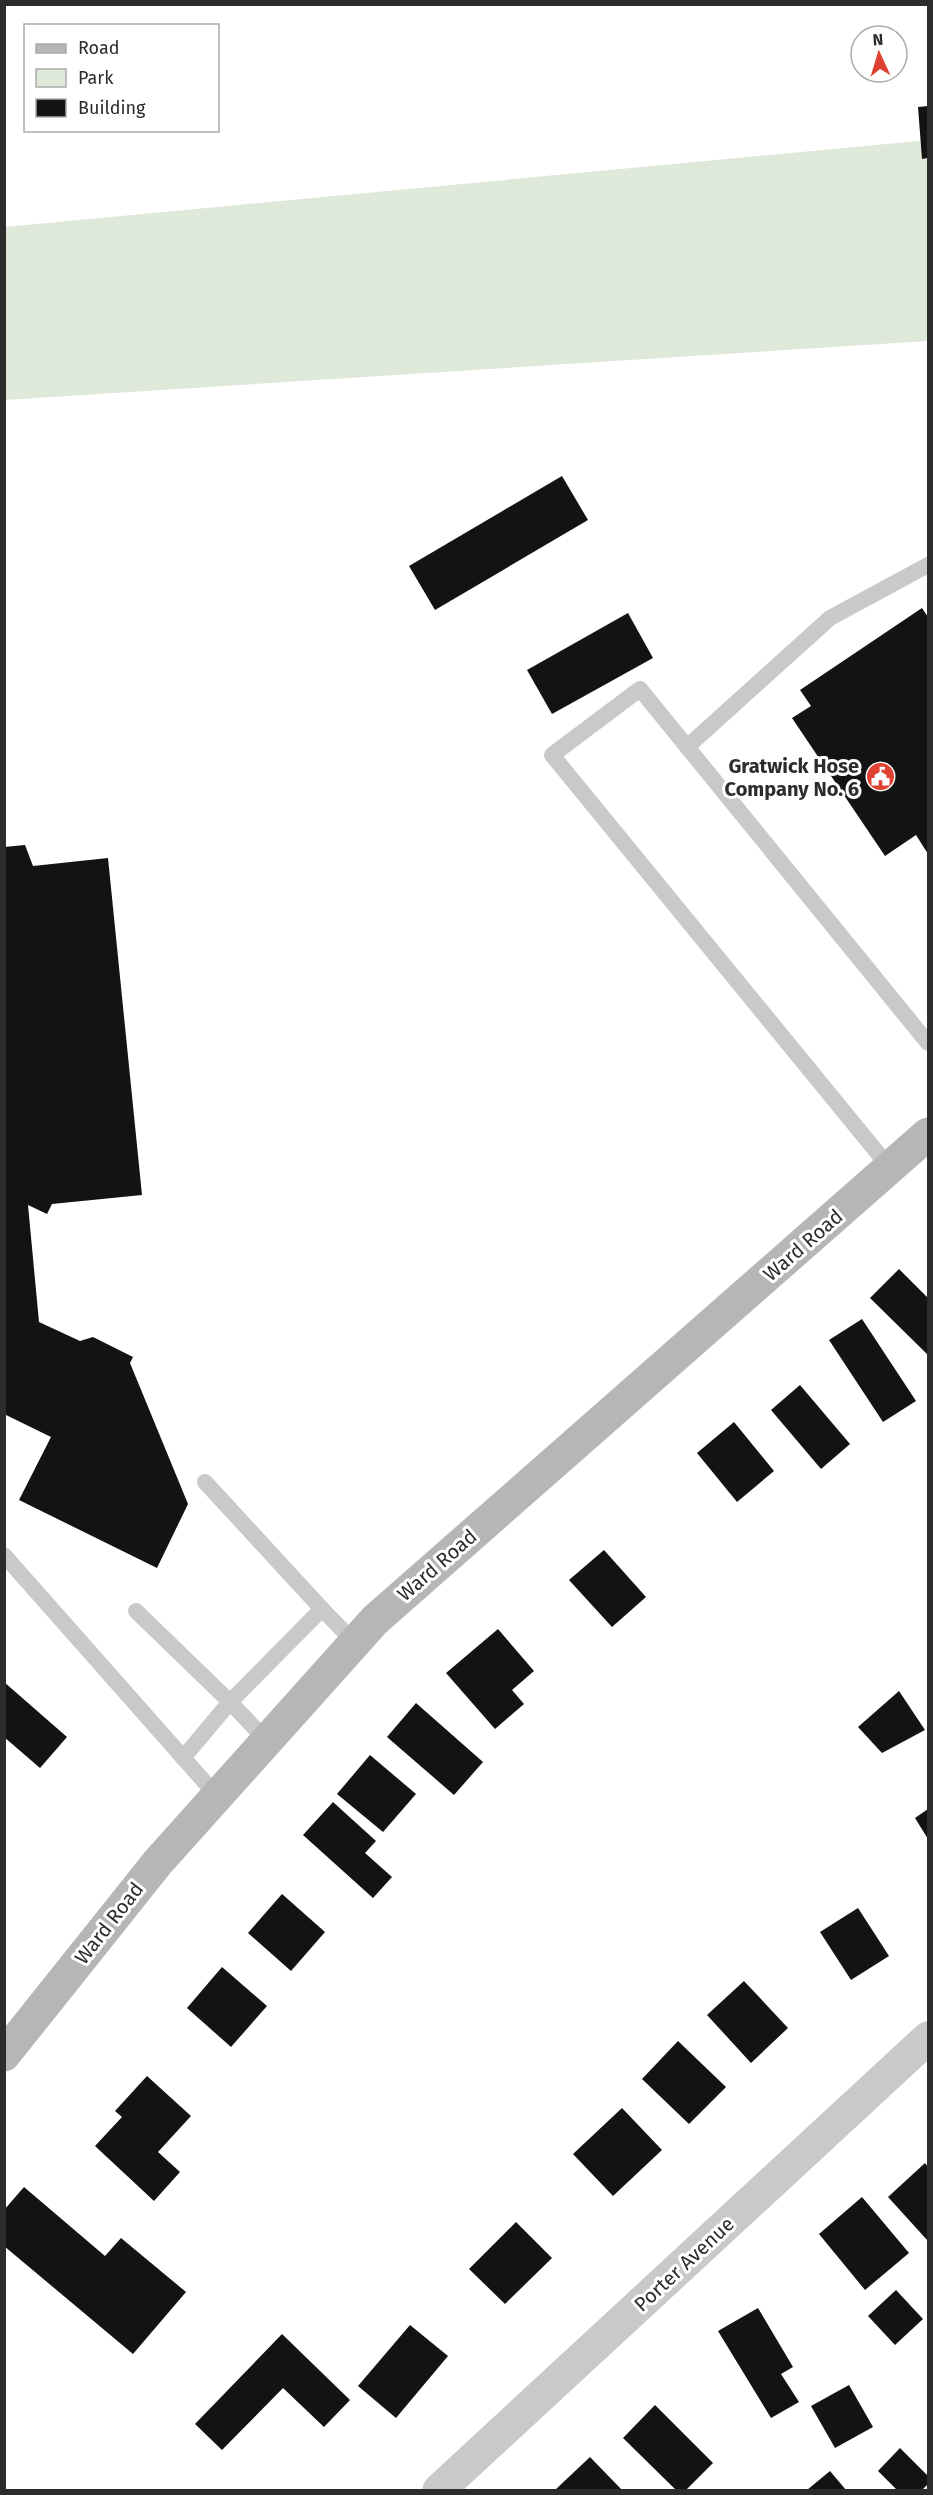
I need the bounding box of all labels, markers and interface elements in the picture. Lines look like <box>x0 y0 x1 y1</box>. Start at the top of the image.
legend <box>24 24 219 132</box>
north arrow <box>849 24 909 84</box>
text: N <box>872 30 884 49</box>
text: Road <box>78 37 120 59</box>
text: Park <box>78 67 114 89</box>
text: Building <box>78 97 146 119</box>
place label: Gratwick Hose Company No. 6 <box>725 754 859 801</box>
public building icon: Gratwick Hose Company No. 6 <box>864 761 896 793</box>
street label: Ward Road <box>758 1204 848 1286</box>
street label: Ward Road <box>392 1524 482 1606</box>
street label: Ward Road <box>70 1877 148 1969</box>
street label: Porter Avenue <box>629 2212 739 2316</box>

